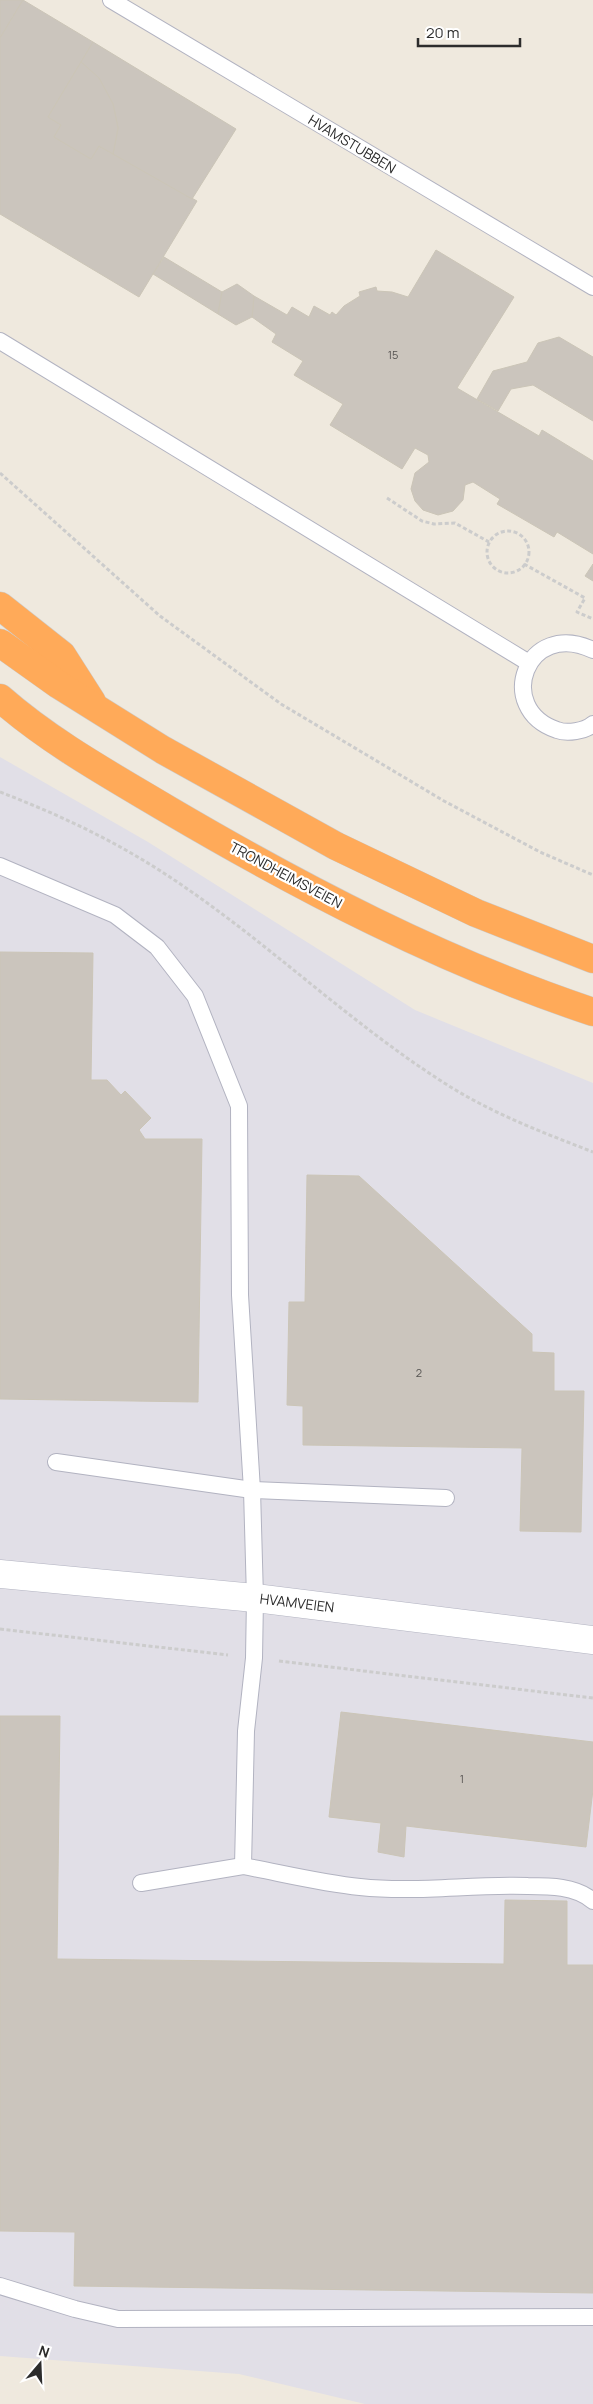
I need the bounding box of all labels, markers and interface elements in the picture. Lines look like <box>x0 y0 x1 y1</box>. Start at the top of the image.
scale bar <box>418 15 520 47</box>
text: 20 m <box>426 22 459 43</box>
street label: HVAMSTUBBEN <box>305 110 400 177</box>
house number: 15 <box>388 347 398 362</box>
street label: TRONDHEIMSVEIEN <box>227 837 346 912</box>
house number: 2 <box>416 1365 422 1380</box>
street label: HVAMVEIEN <box>259 1589 335 1617</box>
house number: 1 <box>460 1771 464 1786</box>
north arrow <box>15 2339 65 2389</box>
text: N <box>37 2341 52 2362</box>

